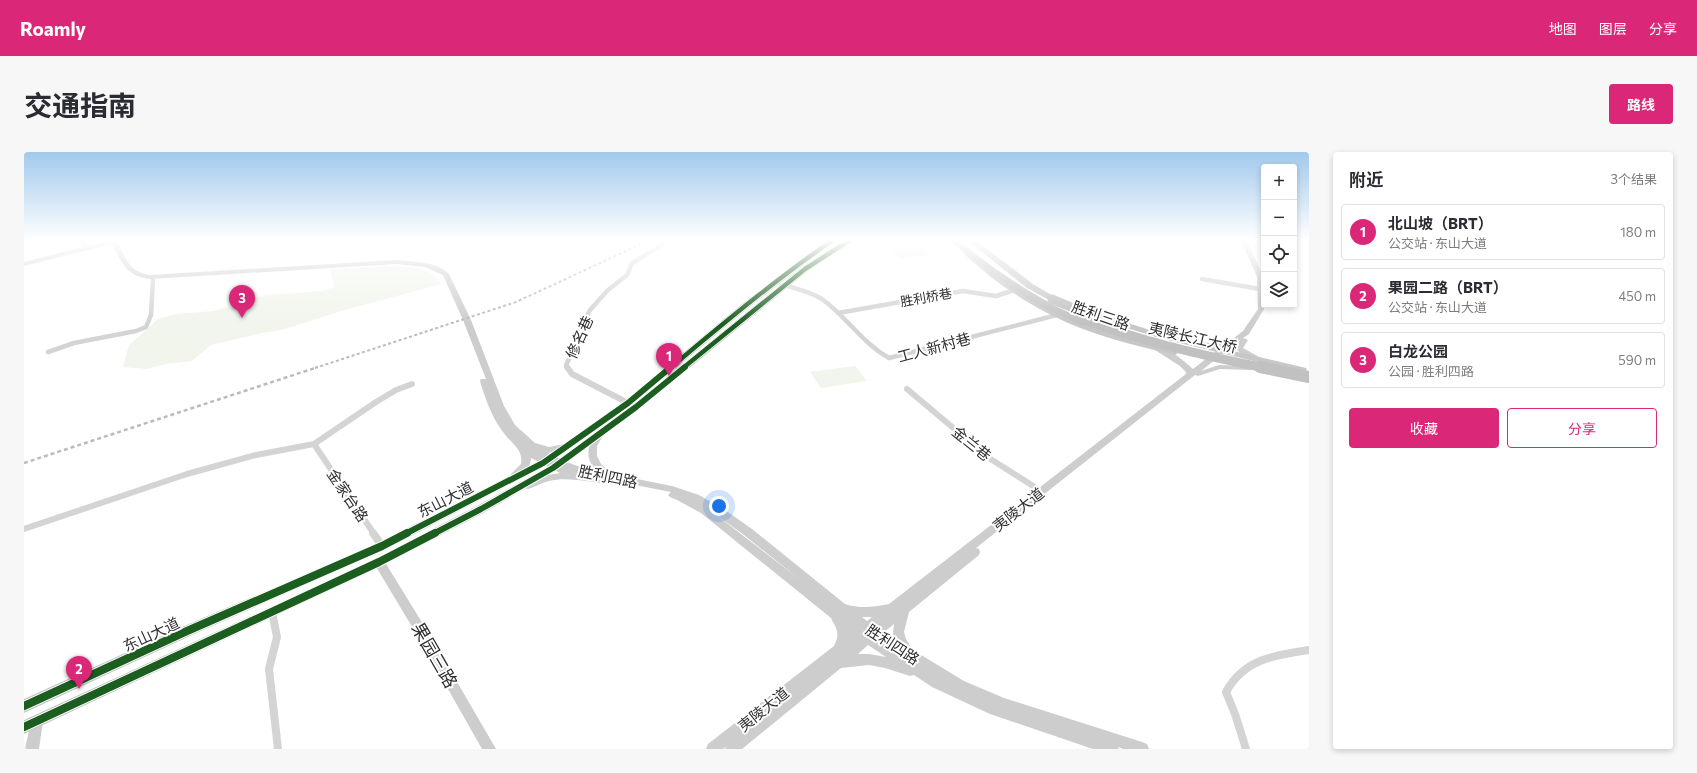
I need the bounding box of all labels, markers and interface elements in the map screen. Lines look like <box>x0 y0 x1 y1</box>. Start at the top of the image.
text: Roamly <box>20 17 86 40</box>
text: 地图 <box>1549 20 1577 37</box>
text: 图层 <box>1599 20 1627 37</box>
text: 分享 <box>1649 20 1677 37</box>
button: 路线 <box>1609 84 1673 124</box>
text: 交通指南 <box>24 88 136 122</box>
map controls <box>1261 164 1297 308</box>
button: + <box>1261 164 1297 200</box>
text: 附近 <box>1349 169 1383 190</box>
text: 3个结果 <box>1611 171 1657 187</box>
button: − <box>1261 200 1297 236</box>
text: 北山坡（BRT） <box>1388 214 1493 232</box>
text: 1 <box>1360 224 1366 240</box>
text: 180 m <box>1620 224 1656 240</box>
text: 公交站 · 东山大道 <box>1388 235 1487 251</box>
button: locate <box>1261 236 1297 272</box>
button: layers <box>1261 272 1297 308</box>
text: 果园二路（BRT） <box>1388 278 1508 296</box>
pin: 3 <box>229 285 255 318</box>
street label: 胜利桥巷 <box>899 285 953 309</box>
text: 2 <box>1359 288 1367 304</box>
text: 450 m <box>1618 288 1656 304</box>
street label: 胜利三路 <box>1070 297 1132 333</box>
text: 公交站 · 东山大道 <box>1388 299 1487 315</box>
street label: 修名巷 <box>562 313 596 361</box>
street label: 夷陵长江大桥 <box>1147 318 1239 356</box>
street label: 工人新村巷 <box>895 329 973 365</box>
text: 白龙公园 <box>1388 342 1448 360</box>
pin: 1 <box>656 343 682 376</box>
text: 3 <box>1359 352 1367 368</box>
text: 590 m <box>1618 352 1656 368</box>
text: 公园 · 胜利四路 <box>1388 363 1474 379</box>
button: 收藏 <box>1349 408 1499 448</box>
button: 分享 <box>1507 408 1657 448</box>
street label: 金兰巷 <box>949 422 995 464</box>
street label: 胜利四路 <box>577 461 639 491</box>
street label: 金家台路 <box>324 465 372 525</box>
street label: 东山大道 <box>414 477 476 521</box>
street label: 夷陵大道 <box>989 483 1047 535</box>
your location <box>709 496 729 516</box>
street label: 东山大道 <box>120 613 182 655</box>
street label: 果园三路 <box>407 618 463 692</box>
street label: 胜利四路 <box>863 620 923 668</box>
pin: 2 <box>66 656 92 689</box>
street label: 夷陵大道 <box>734 683 792 735</box>

